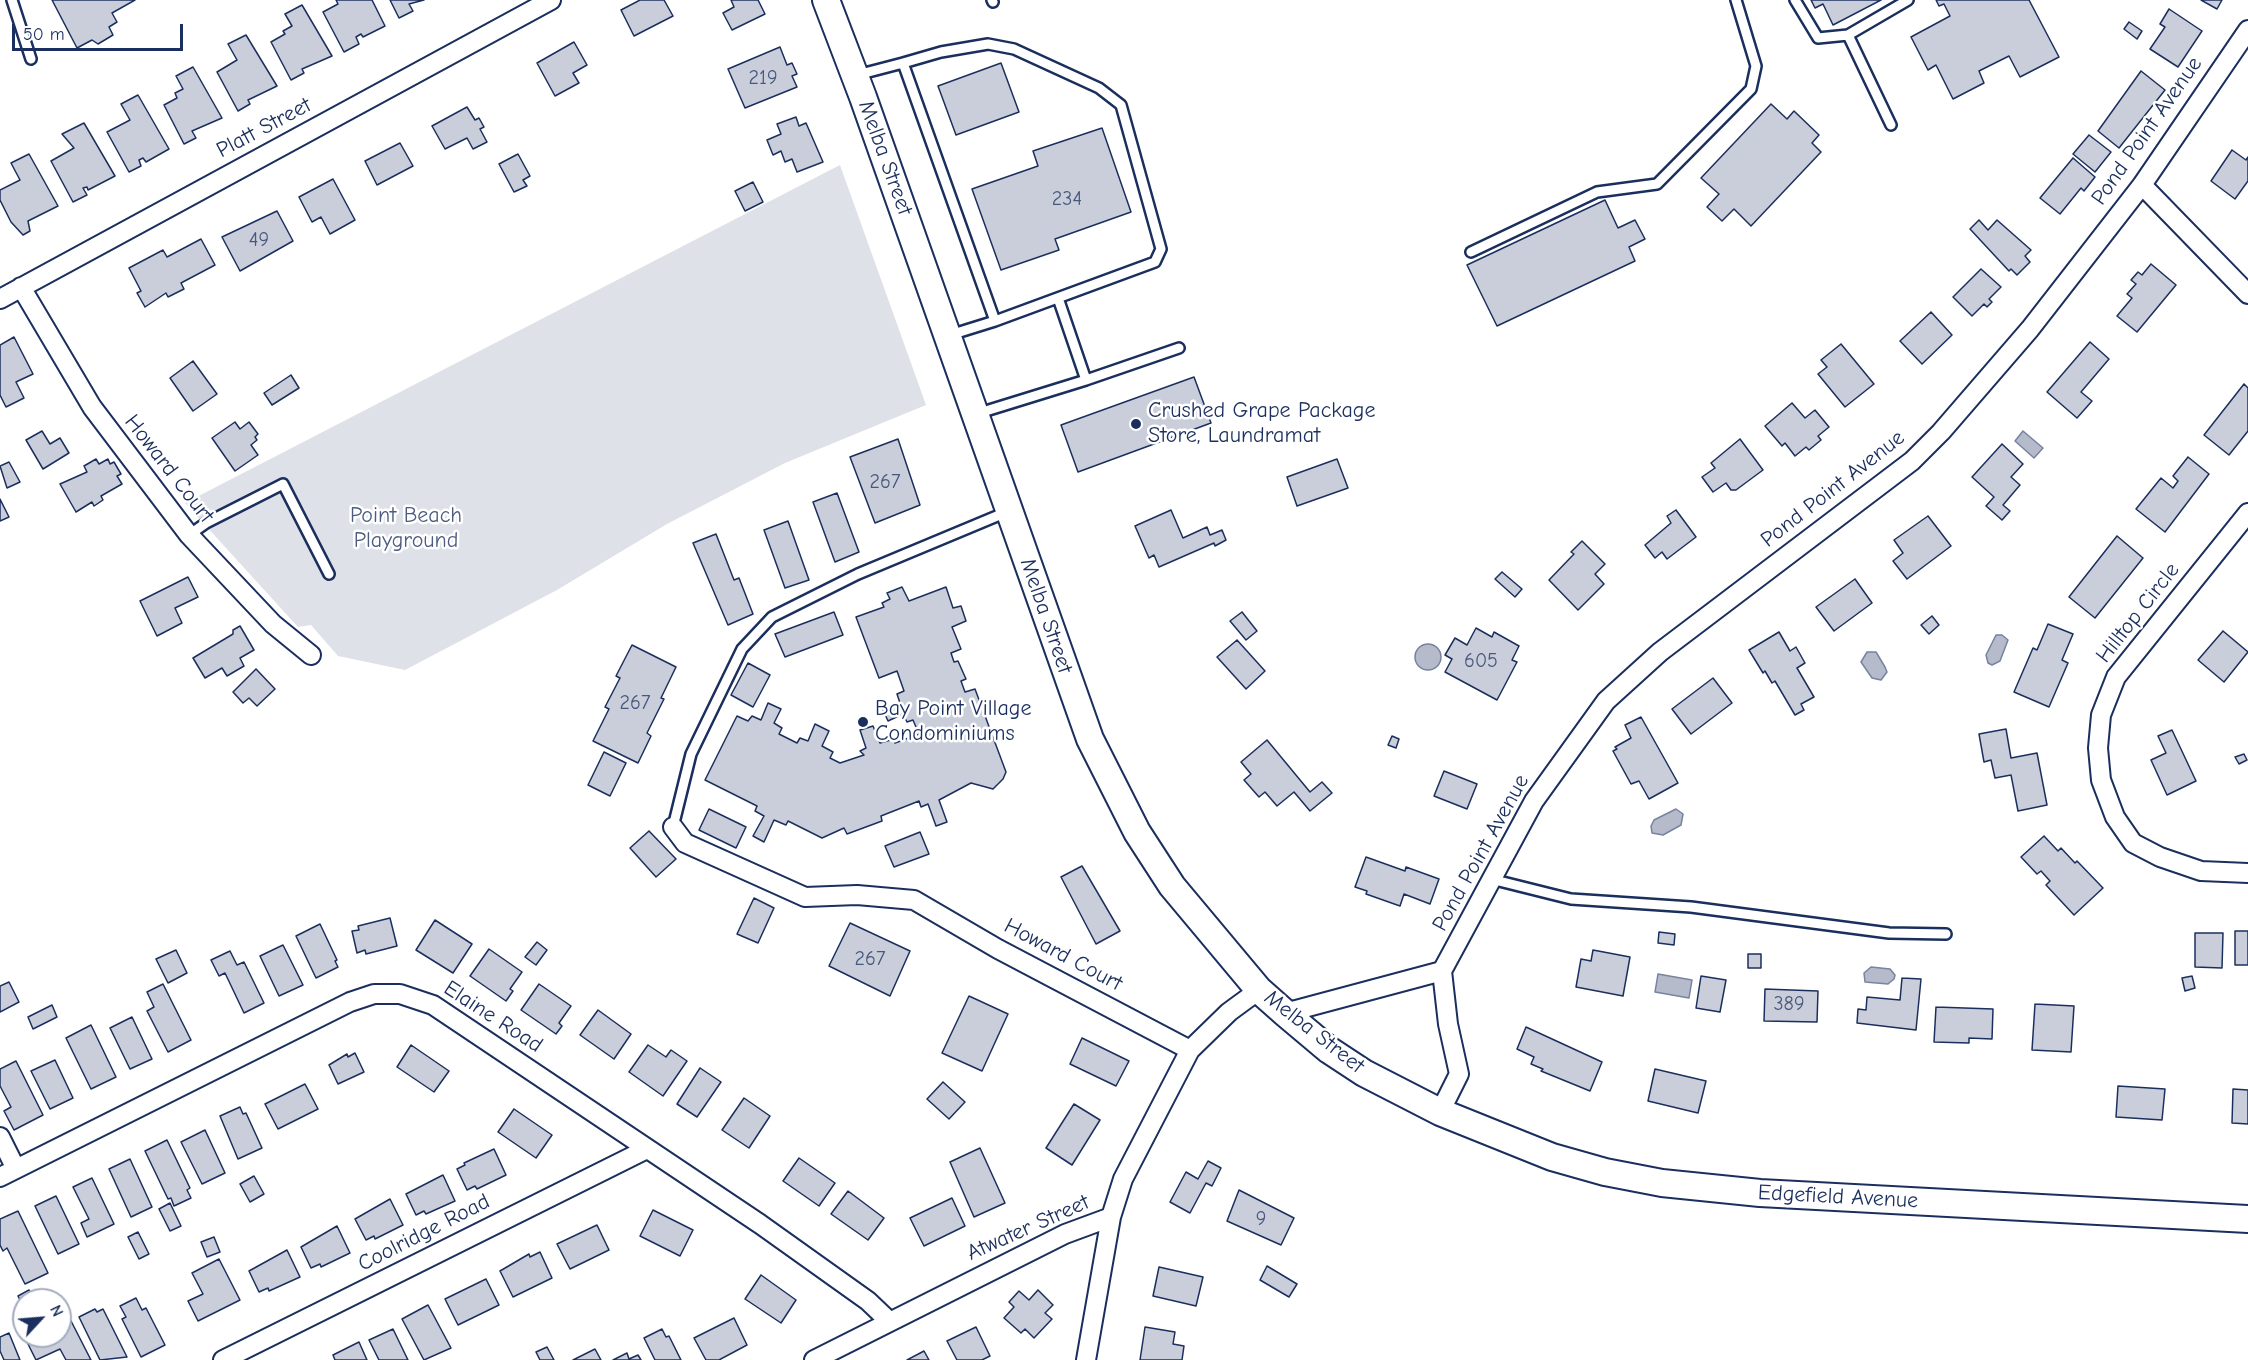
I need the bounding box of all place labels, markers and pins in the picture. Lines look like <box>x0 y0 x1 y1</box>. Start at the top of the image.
place label: Crushed Grape Package Store, Laundramat <box>1148 398 1376 450</box>
marker: Crushed Grape Package Store, Laundramat <box>1129 417 1143 431</box>
place label: Bay Point Village Condominiums <box>875 696 1031 748</box>
marker: Bay Point Village Condominiums <box>856 715 870 729</box>

